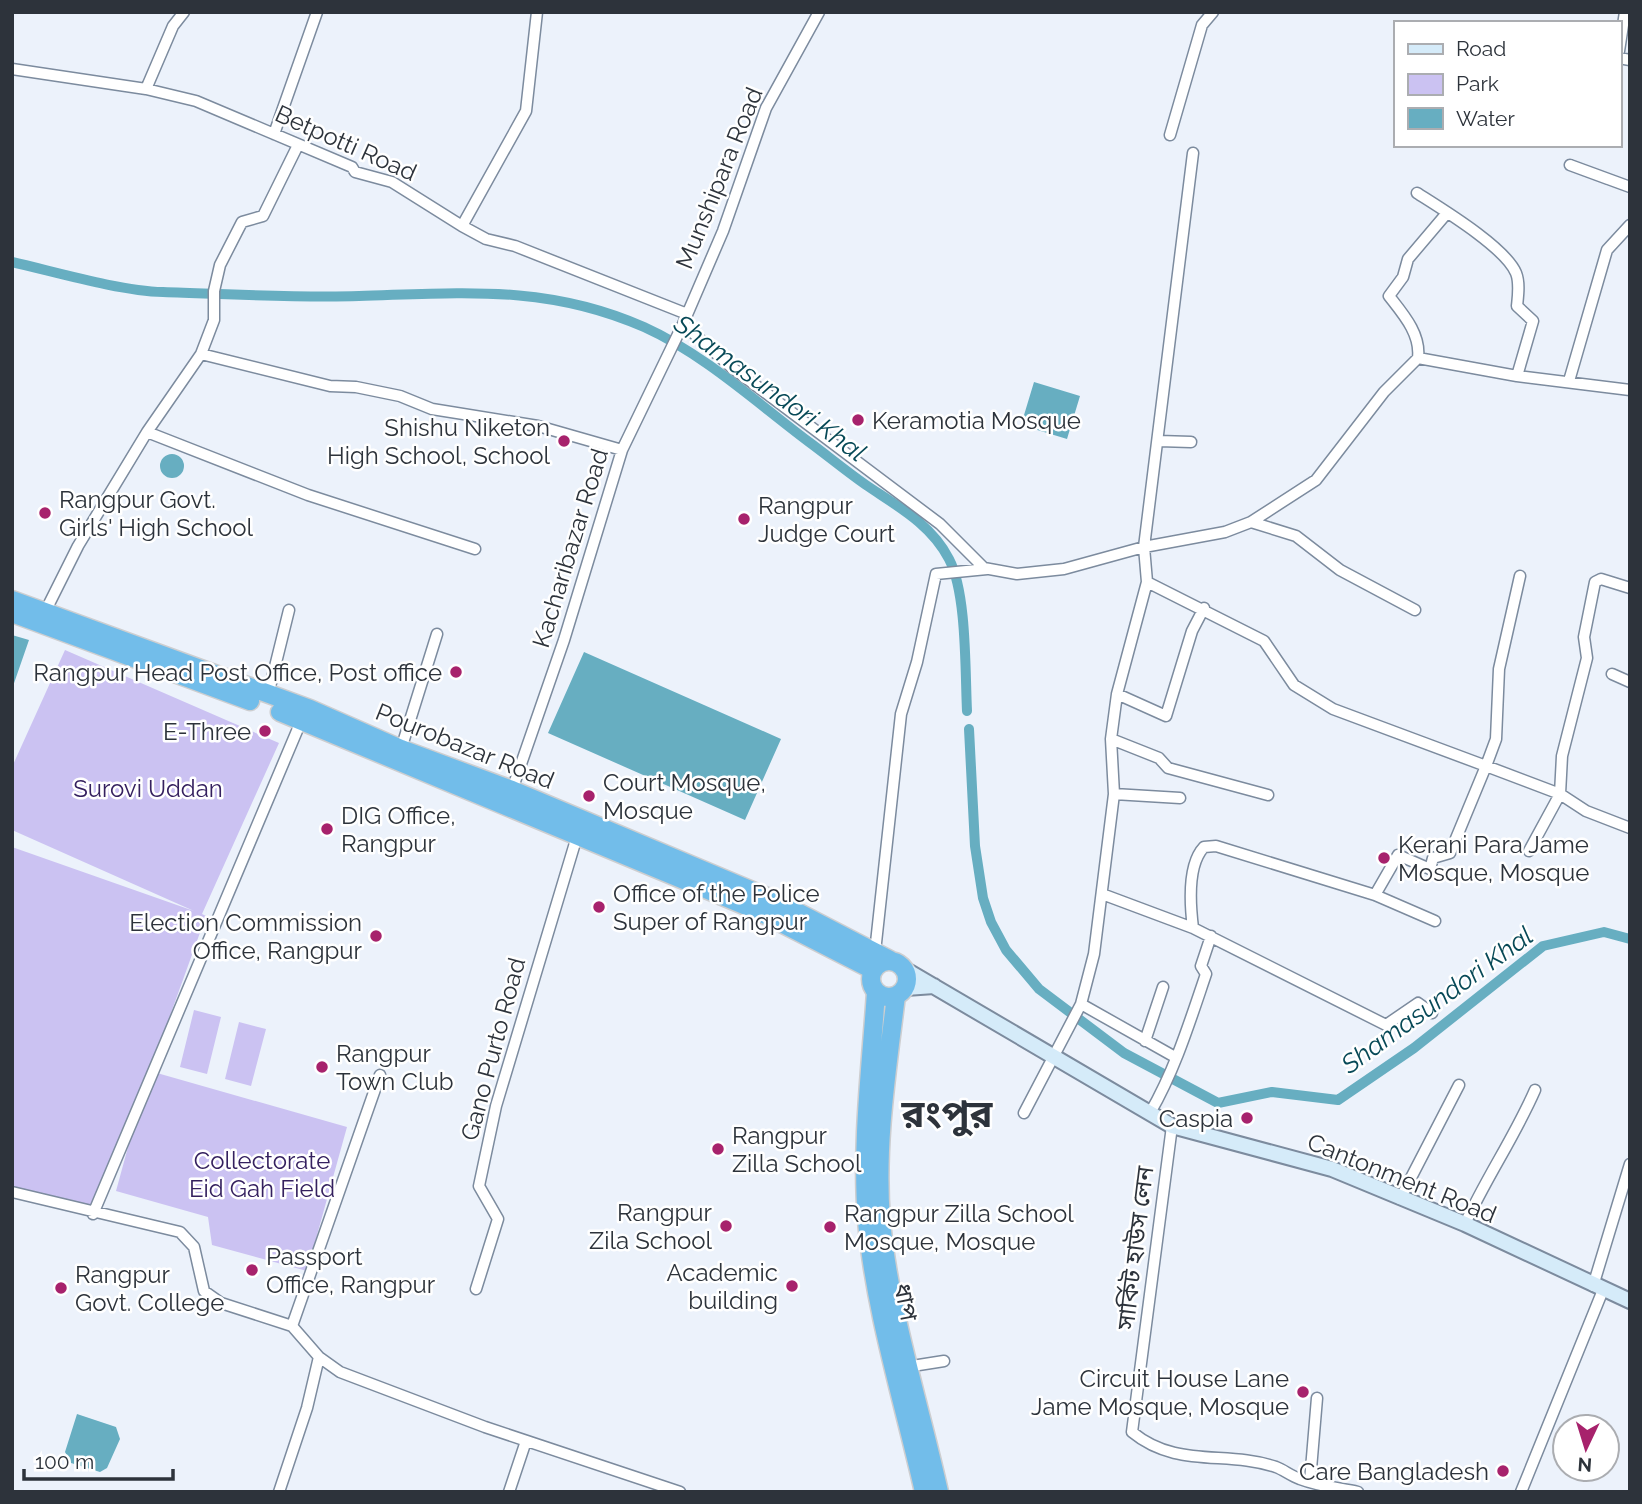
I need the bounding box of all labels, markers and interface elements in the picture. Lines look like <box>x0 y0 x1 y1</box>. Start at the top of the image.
legend <box>1394 21 1621 147</box>
text: Road <box>1456 36 1506 61</box>
text: Park <box>1456 71 1499 96</box>
street label: Munshipara Road <box>669 83 769 273</box>
street label: Betpotti Road <box>271 99 421 187</box>
text: Water <box>1456 106 1515 131</box>
water label: Shamasundori Khal <box>668 308 872 468</box>
place label: Keramotia Mosque <box>872 406 1081 435</box>
marker: Keramotia Mosque <box>850 412 866 428</box>
place label: Shishu Niketon High School, School <box>327 413 550 470</box>
marker: Shishu Niketon High School, School <box>556 433 572 449</box>
street label: Kacharibazar Road <box>526 445 614 651</box>
place label: Rangpur Govt. Girls' High School <box>59 485 253 542</box>
place label: Rangpur Judge Court <box>758 491 895 548</box>
marker: Rangpur Govt. Girls' High School <box>37 505 53 521</box>
marker: Rangpur Judge Court <box>736 511 752 527</box>
place label: Rangpur Head Post Office, Post office <box>33 658 442 687</box>
marker: Rangpur Head Post Office, Post office <box>448 664 464 680</box>
street label: Pourobazar Road <box>372 697 558 795</box>
place label: E-Three <box>163 717 251 746</box>
marker: E-Three <box>257 723 273 739</box>
place label: Court Mosque, Mosque <box>603 768 766 825</box>
park label: Surovi Uddan <box>73 774 223 803</box>
marker: Court Mosque, Mosque <box>581 788 597 804</box>
place label: DIG Office, Rangpur <box>341 801 456 858</box>
marker: DIG Office, Rangpur <box>319 821 335 837</box>
place label: Kerani Para Jame Mosque, Mosque <box>1398 830 1589 887</box>
marker: Kerani Para Jame Mosque, Mosque <box>1376 850 1392 866</box>
place label: Office of the Police Super of Rangpur <box>613 879 820 936</box>
marker: Office of the Police Super of Rangpur <box>591 899 607 915</box>
place label: Election Commission Office, Rangpur <box>129 908 363 965</box>
water label: Shamasundori Khal <box>1335 920 1539 1080</box>
marker: Election Commission Office, Rangpur <box>368 928 384 944</box>
street label: Gano Purto Road <box>455 954 531 1144</box>
place label: Rangpur Town Club <box>336 1039 453 1096</box>
marker: Rangpur Town Club <box>314 1059 330 1075</box>
district label: রংপুর <box>901 1091 994 1137</box>
place label: Caspia <box>1159 1104 1233 1133</box>
marker: Caspia <box>1239 1110 1255 1126</box>
place label: Rangpur Zilla School <box>732 1121 862 1178</box>
street label: Cantonment Road <box>1303 1127 1501 1229</box>
marker: Rangpur Zilla School <box>710 1141 726 1157</box>
park label: Collectorate Eid Gah Field <box>189 1146 335 1203</box>
street label: সার্কিট হাউস লেন <box>1110 1164 1159 1332</box>
place label: Rangpur Zila School <box>589 1198 713 1255</box>
place label: Rangpur Zilla School Mosque, Mosque <box>844 1199 1074 1256</box>
marker: Rangpur Zila School <box>718 1218 734 1234</box>
marker: Rangpur Zilla School Mosque, Mosque <box>822 1219 838 1235</box>
place label: Passport Office, Rangpur <box>266 1242 436 1299</box>
place label: Academic building <box>666 1258 778 1315</box>
place label: Rangpur Govt. College <box>75 1260 224 1317</box>
marker: Passport Office, Rangpur <box>244 1262 260 1278</box>
marker: Academic building <box>784 1278 800 1294</box>
marker: Rangpur Govt. College <box>53 1280 69 1296</box>
street label: ধাপ <box>888 1281 924 1324</box>
place label: Circuit House Lane Jame Mosque, Mosque <box>1031 1364 1289 1421</box>
marker: Circuit House Lane Jame Mosque, Mosque <box>1295 1384 1311 1400</box>
north arrow <box>1551 1413 1621 1483</box>
scale bar <box>24 1438 173 1482</box>
text: 100 m <box>35 1449 94 1474</box>
text: N <box>1577 1453 1593 1476</box>
place label: Care Bangladesh <box>1299 1457 1489 1486</box>
marker: Care Bangladesh <box>1495 1463 1511 1479</box>

